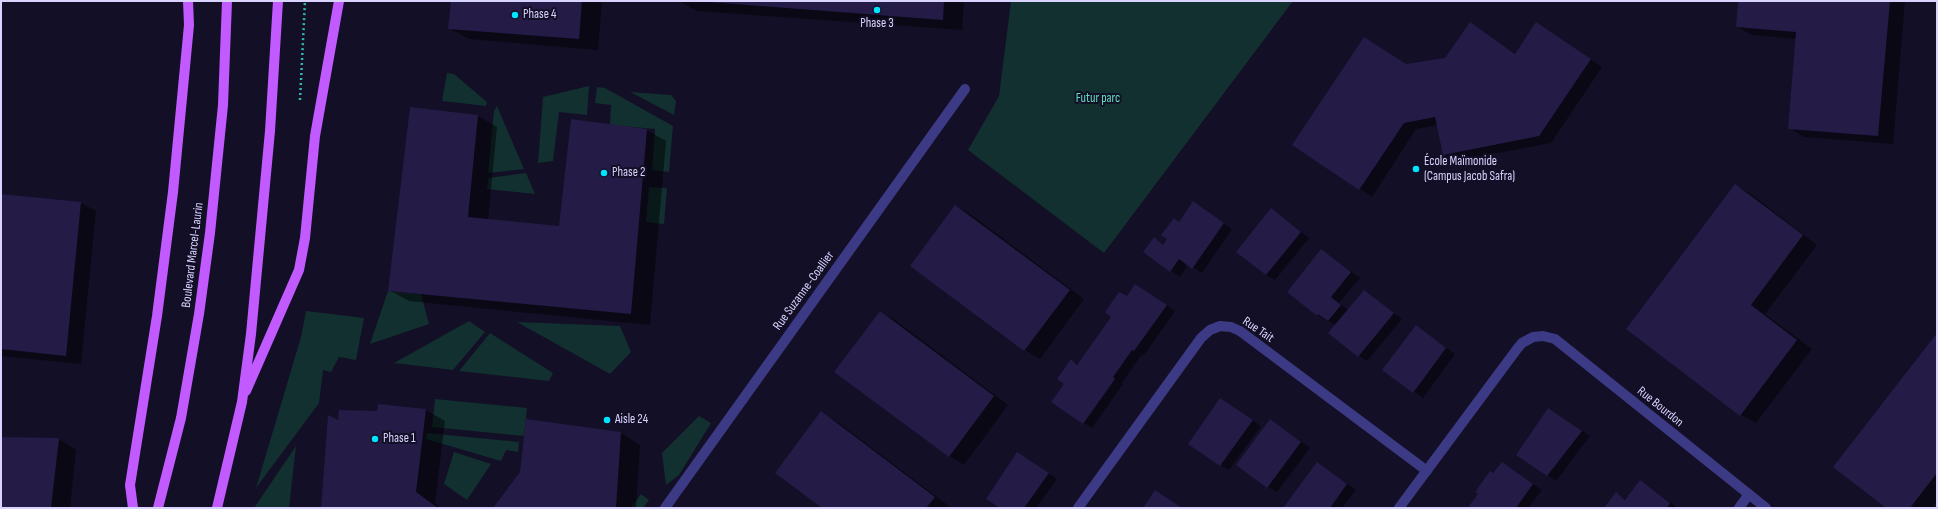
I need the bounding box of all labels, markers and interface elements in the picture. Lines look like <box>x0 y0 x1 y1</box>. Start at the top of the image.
marker: Phase 3 <box>872 5 882 15</box>
place label: Phase 4 <box>523 7 556 23</box>
marker: Phase 4 <box>510 10 520 20</box>
place label: Phase 3 <box>860 16 894 32</box>
park label: Futur parc <box>1076 91 1120 107</box>
place label: École Maïmonide (Campus Jacob Safra) <box>1424 154 1515 185</box>
marker: École Maïmonide (Campus Jacob Safra) <box>1411 164 1421 174</box>
place label: Phase 2 <box>612 165 645 181</box>
marker: Phase 2 <box>599 168 609 178</box>
street label: Boulevard Marcel-Laurin <box>179 202 207 308</box>
street label: Rue Suzanne-Coallier <box>770 249 838 333</box>
street label: Rue Tait <box>1239 314 1277 346</box>
street label: Rue Bourdon <box>1634 384 1686 430</box>
place label: Aisle 24 <box>615 412 648 428</box>
marker: Aisle 24 <box>602 415 612 425</box>
place label: Phase 1 <box>383 431 416 447</box>
marker: Phase 1 <box>370 434 380 444</box>

